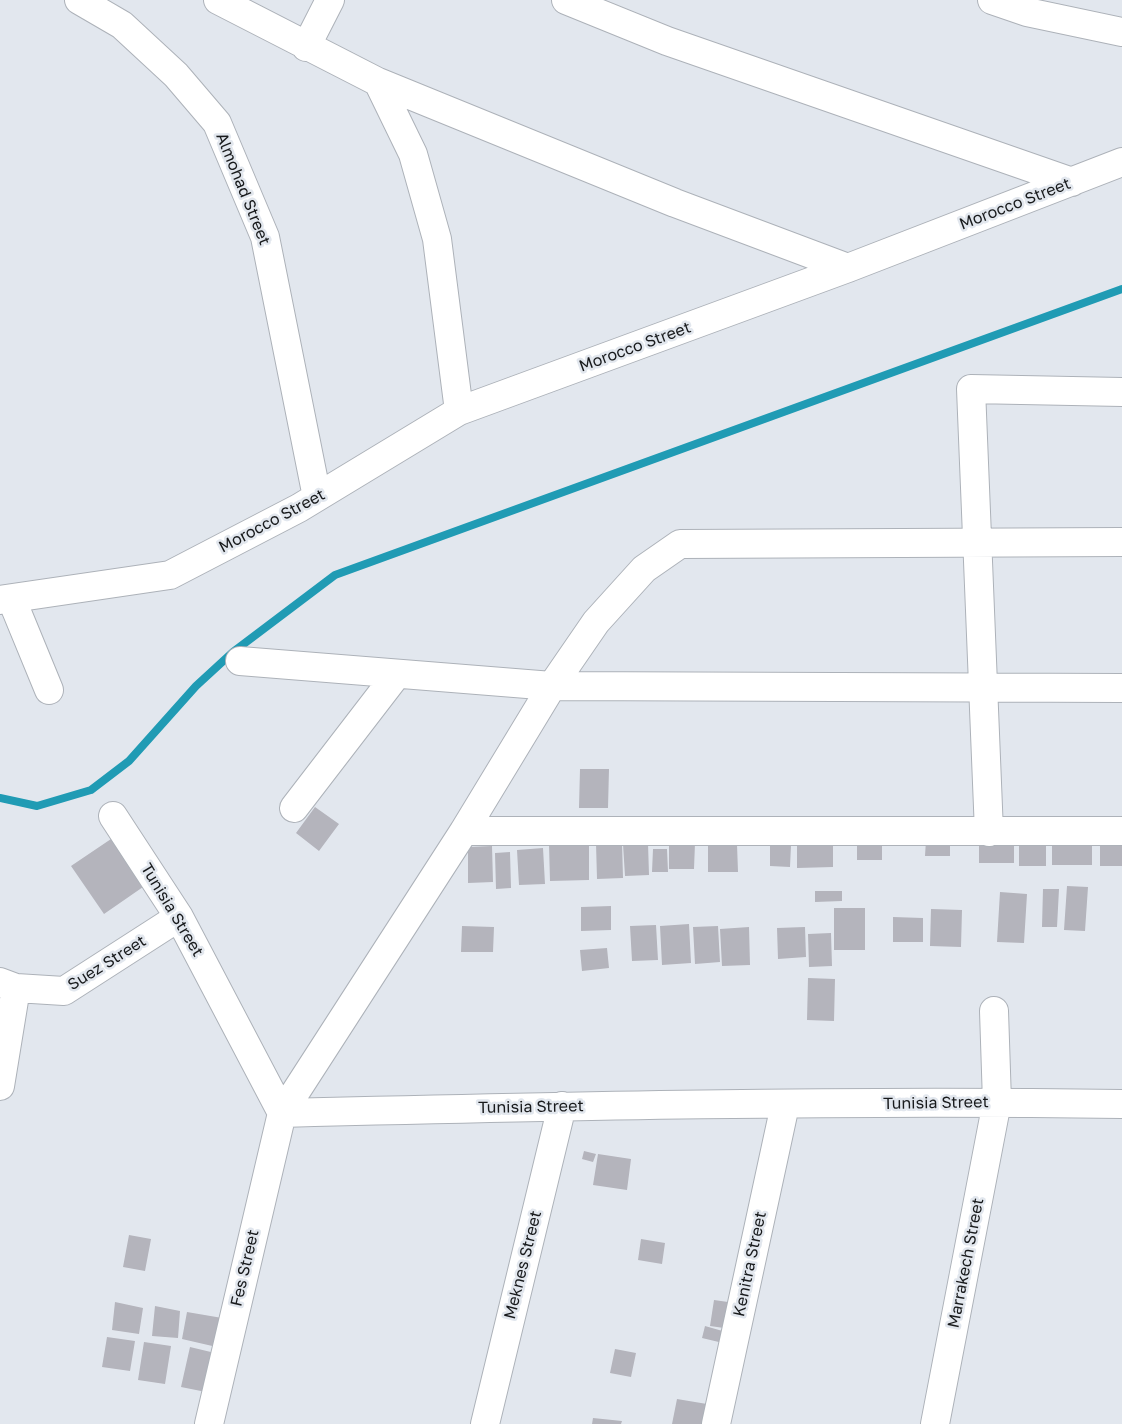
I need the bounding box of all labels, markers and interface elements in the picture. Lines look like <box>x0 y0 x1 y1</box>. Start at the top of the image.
street label: Almohad Street <box>212 130 274 248</box>
street label: Morocco Street <box>957 174 1073 234</box>
street label: Morocco Street <box>577 318 693 376</box>
street label: Morocco Street <box>216 485 328 557</box>
street label: Tunisia Street <box>137 860 207 960</box>
street label: Suez Street <box>64 931 150 995</box>
street label: Tunisia Street <box>883 1092 989 1114</box>
street label: Tunisia Street <box>478 1096 584 1118</box>
street label: Marrakech Street <box>944 1196 988 1330</box>
street label: Meknes Street <box>500 1209 546 1321</box>
street label: Kenitra Street <box>729 1210 771 1318</box>
street label: Fes Street <box>227 1228 263 1308</box>

